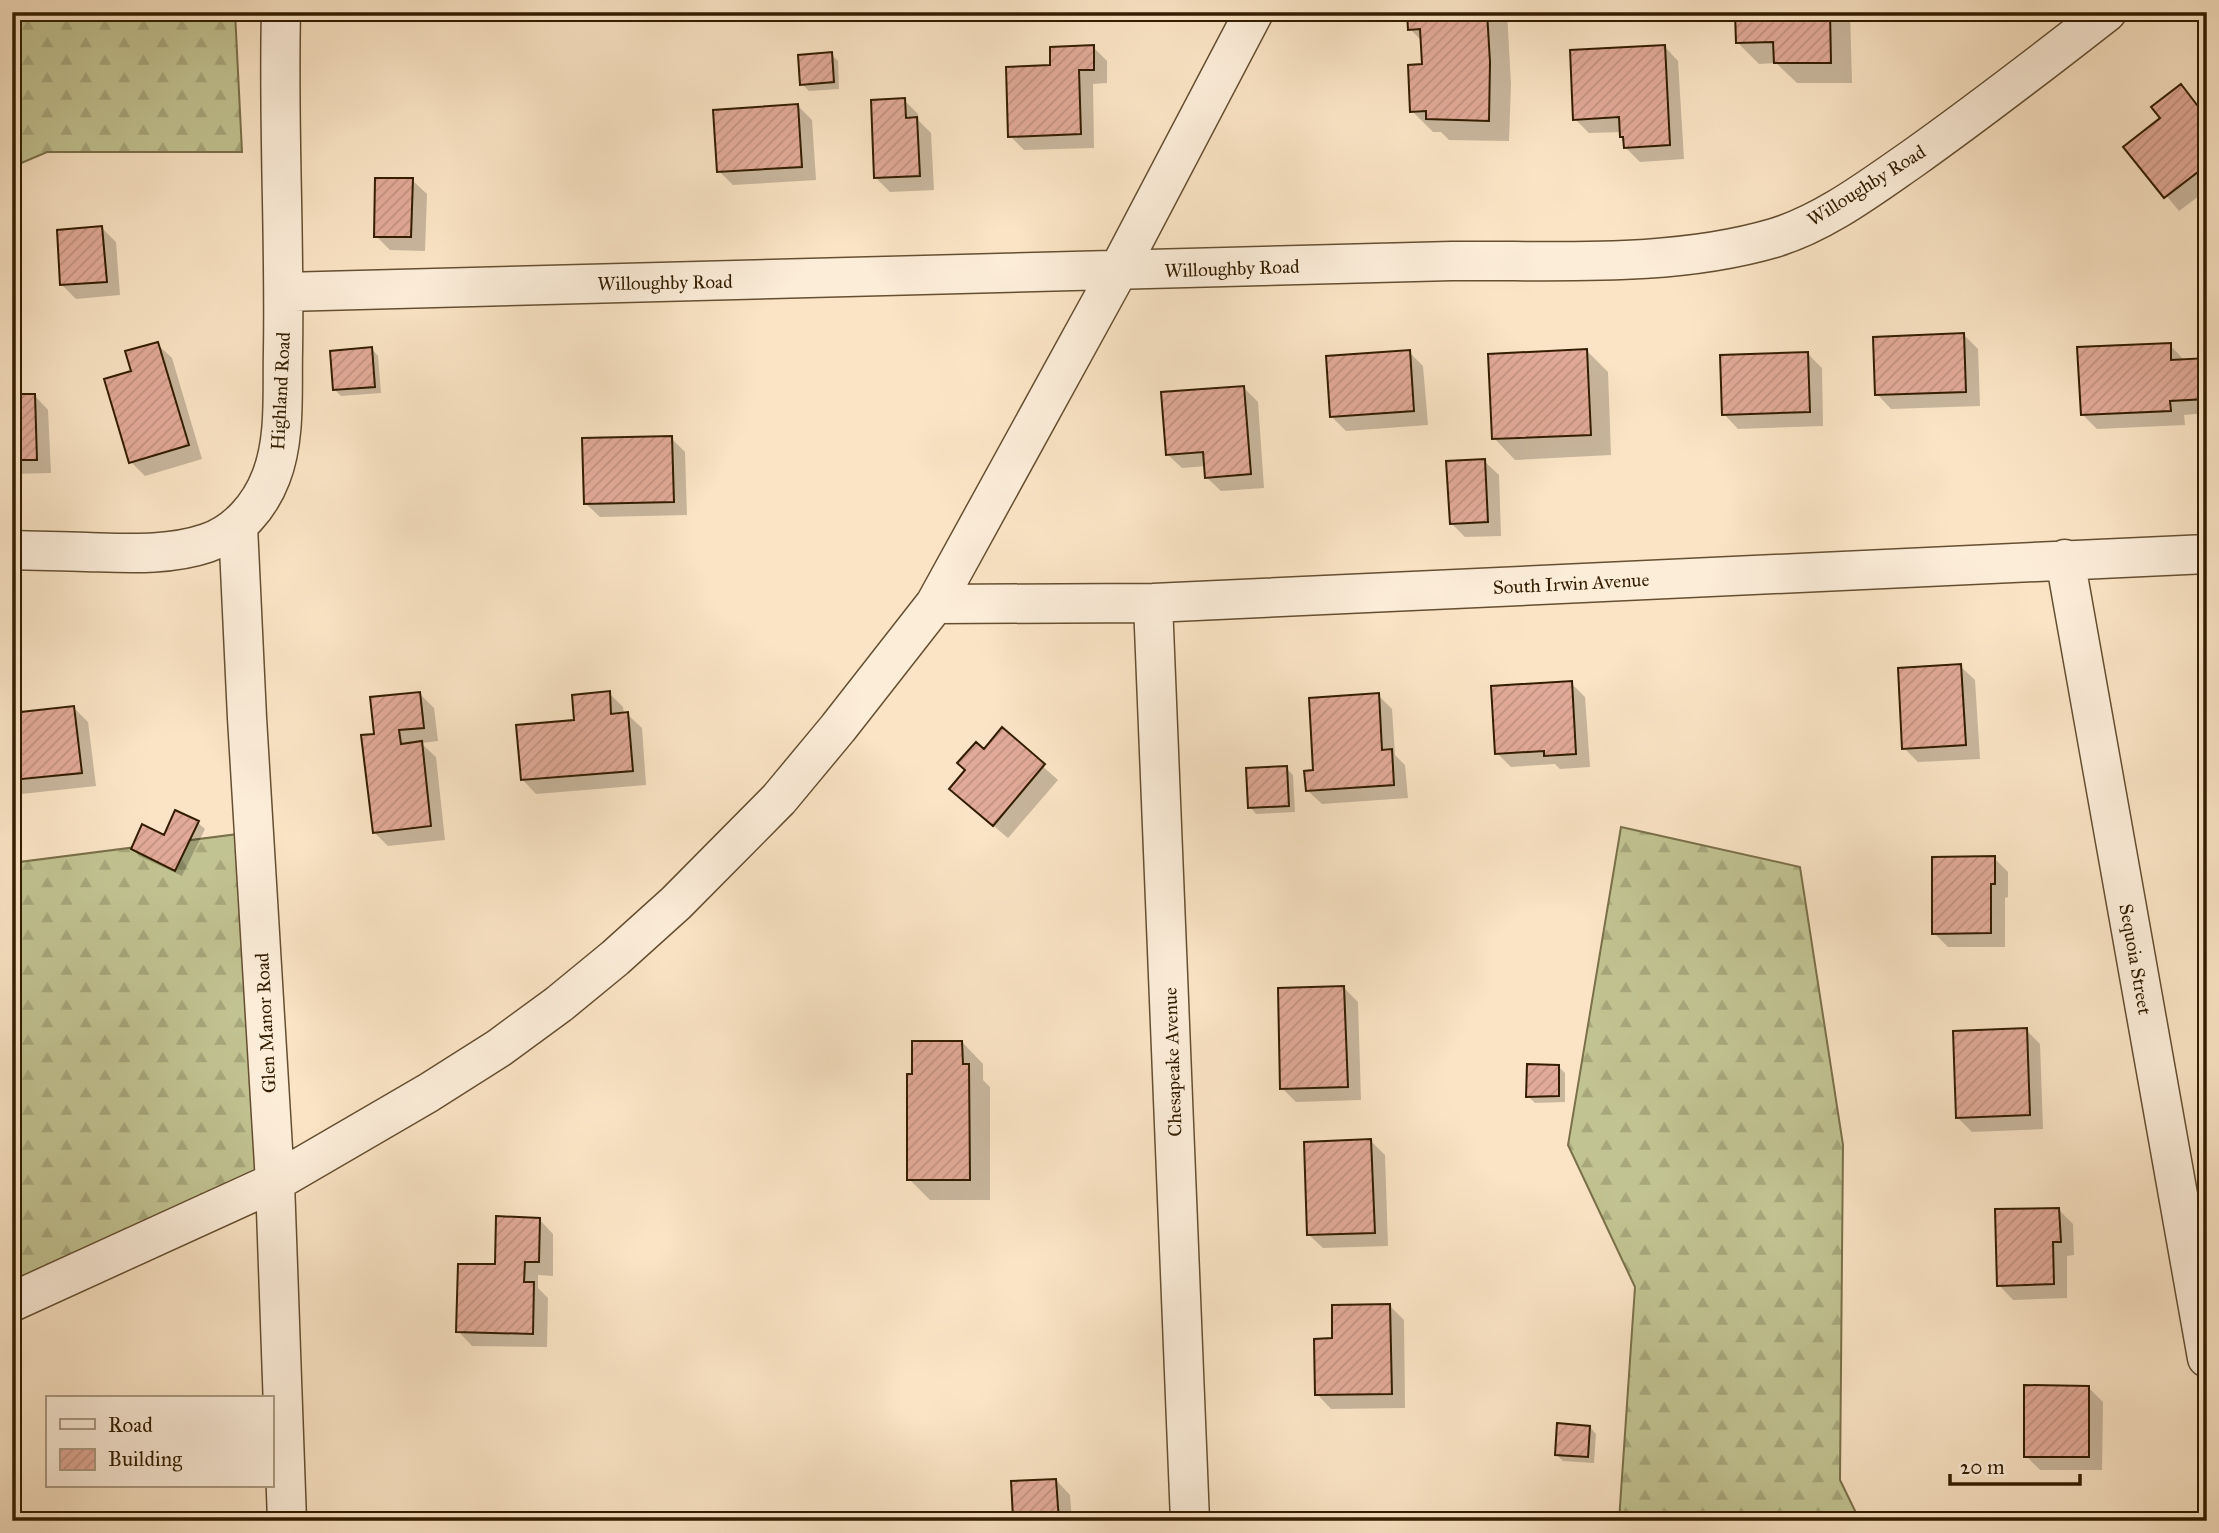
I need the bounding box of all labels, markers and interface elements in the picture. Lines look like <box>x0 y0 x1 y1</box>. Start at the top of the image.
street label: Willoughby Road <box>1803 140 1931 232</box>
street label: Willoughby Road <box>1164 255 1300 283</box>
street label: Willoughby Road <box>597 270 733 296</box>
street label: Highland Road <box>266 331 296 451</box>
street label: South Irwin Avenue <box>1492 568 1650 599</box>
street label: Sequoia Street <box>2113 902 2157 1017</box>
street label: Glen Manor Road <box>250 952 281 1094</box>
street label: Chesapeake Avenue <box>1158 987 1187 1137</box>
legend <box>46 1396 273 1488</box>
text: Road <box>108 1412 153 1438</box>
scale bar <box>1950 1442 2079 1486</box>
text: Building <box>108 1446 182 1472</box>
text: 20 m <box>1960 1454 2005 1480</box>

